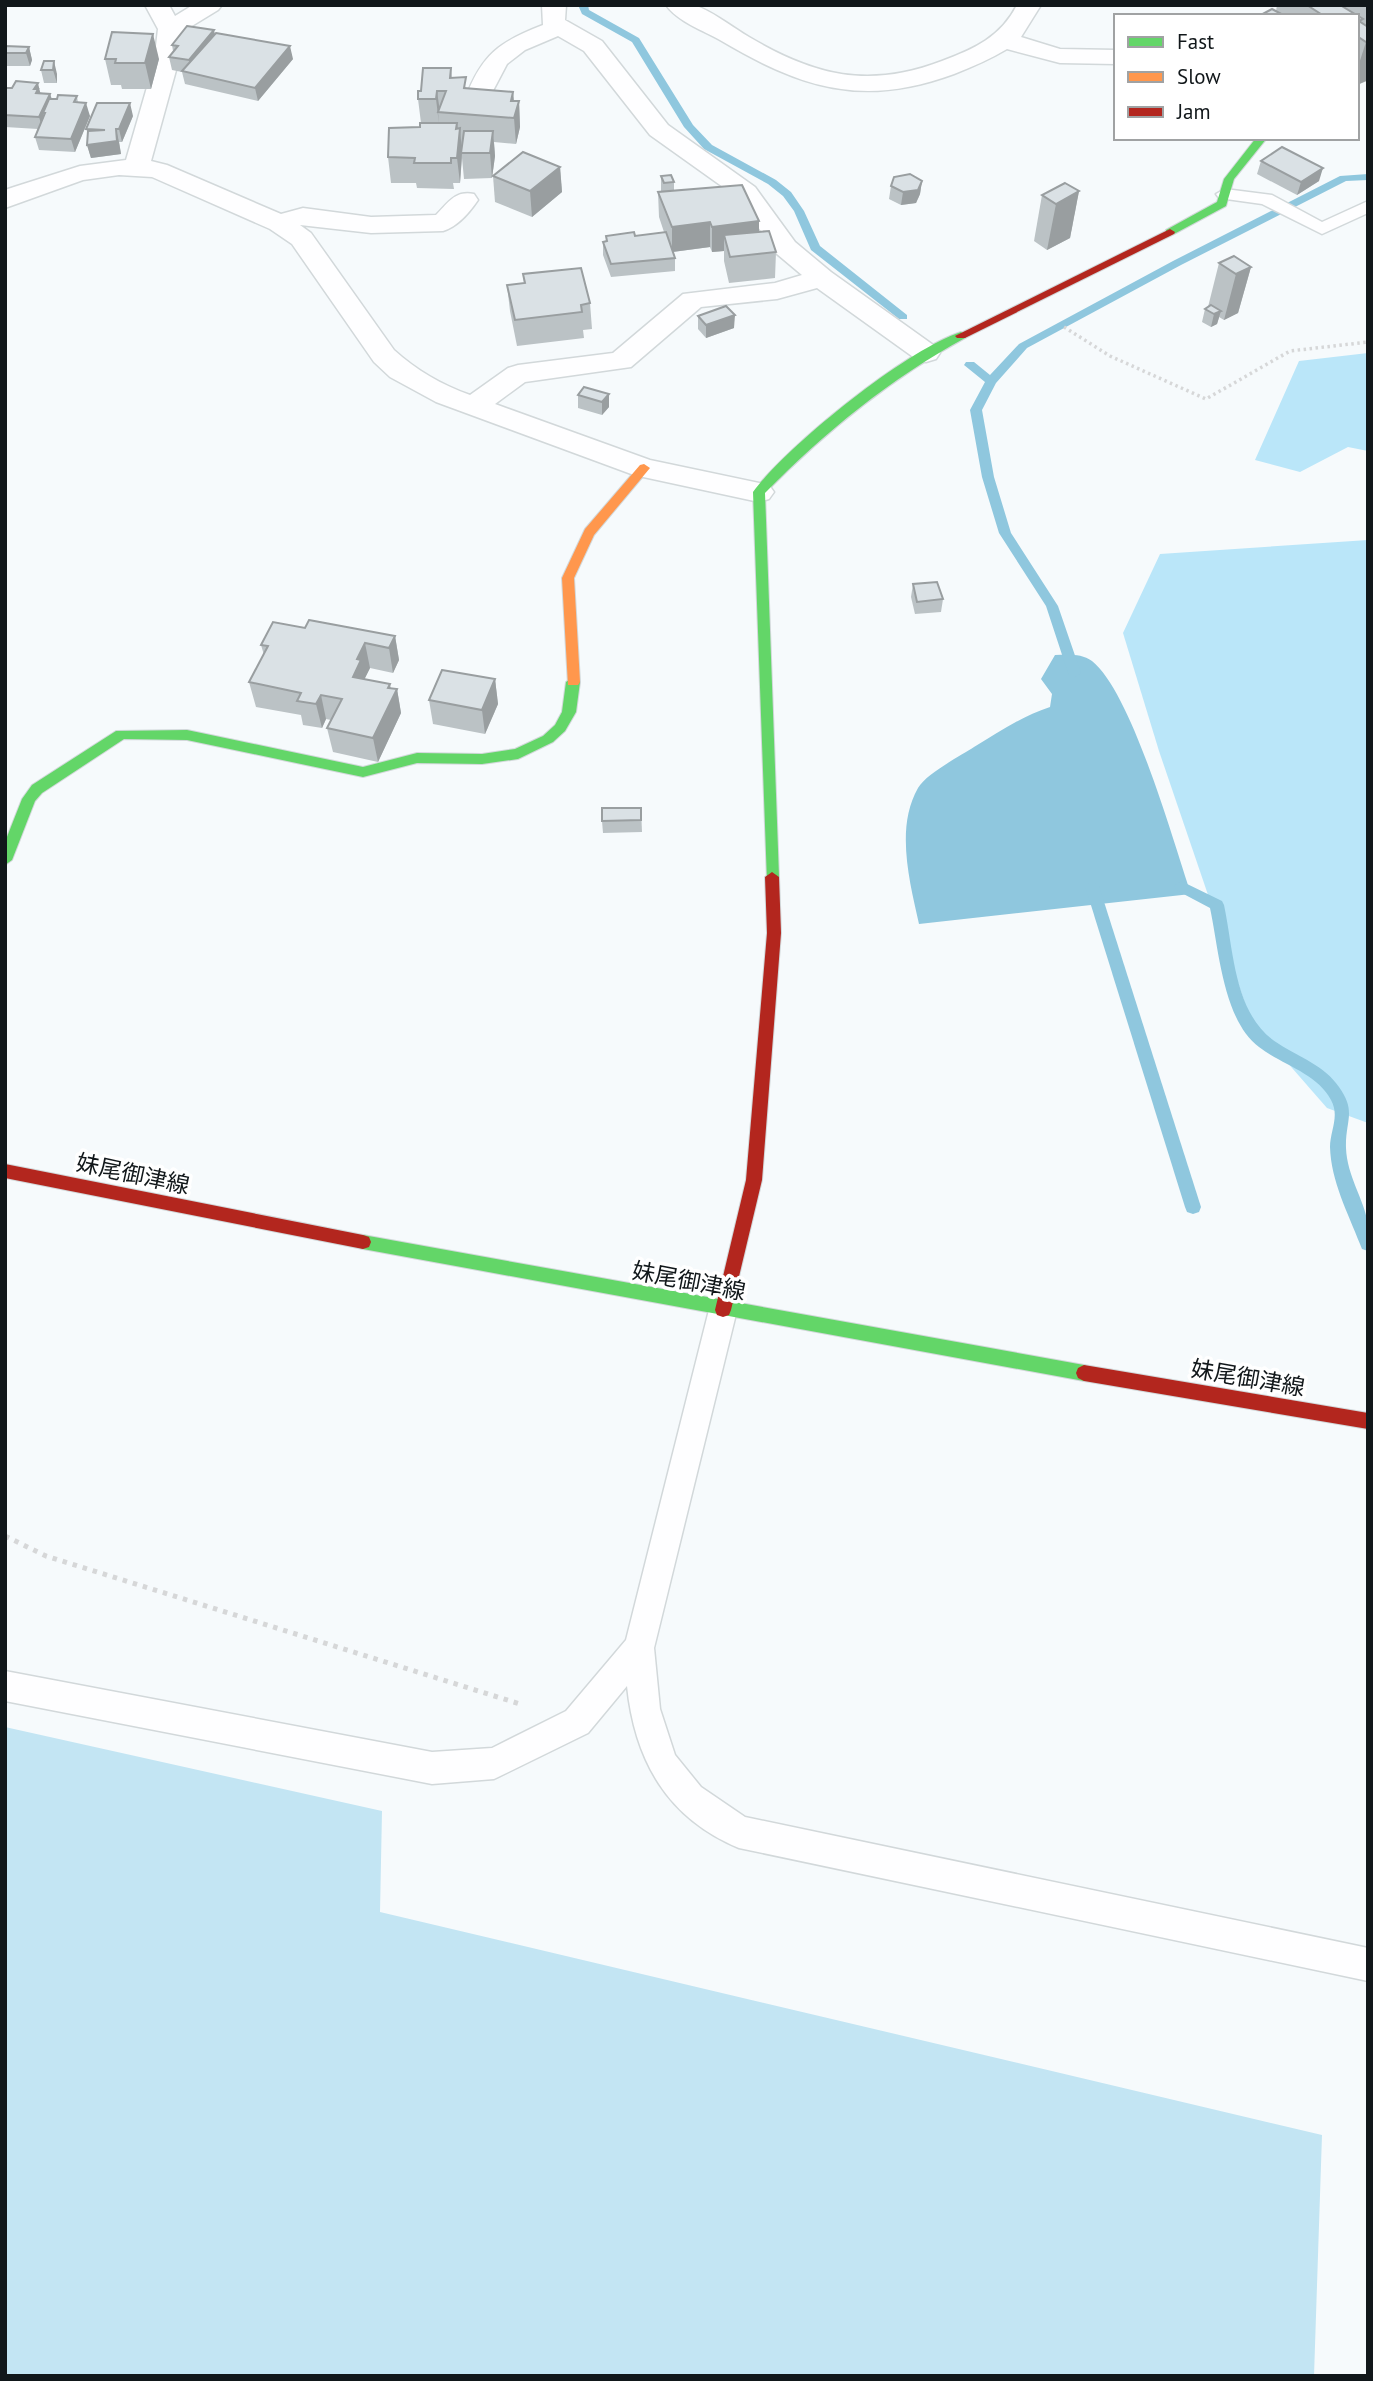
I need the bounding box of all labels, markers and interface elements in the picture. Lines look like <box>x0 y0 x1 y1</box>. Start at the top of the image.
legend <box>1114 14 1359 140</box>
text: Fast <box>1177 28 1214 55</box>
text: Slow <box>1177 63 1221 90</box>
text: Jam <box>1176 98 1211 125</box>
street label: 妹尾御津線 <box>74 1147 192 1200</box>
street label: 妹尾御津線 <box>630 1255 748 1306</box>
street label: 妹尾御津線 <box>1189 1353 1307 1402</box>

